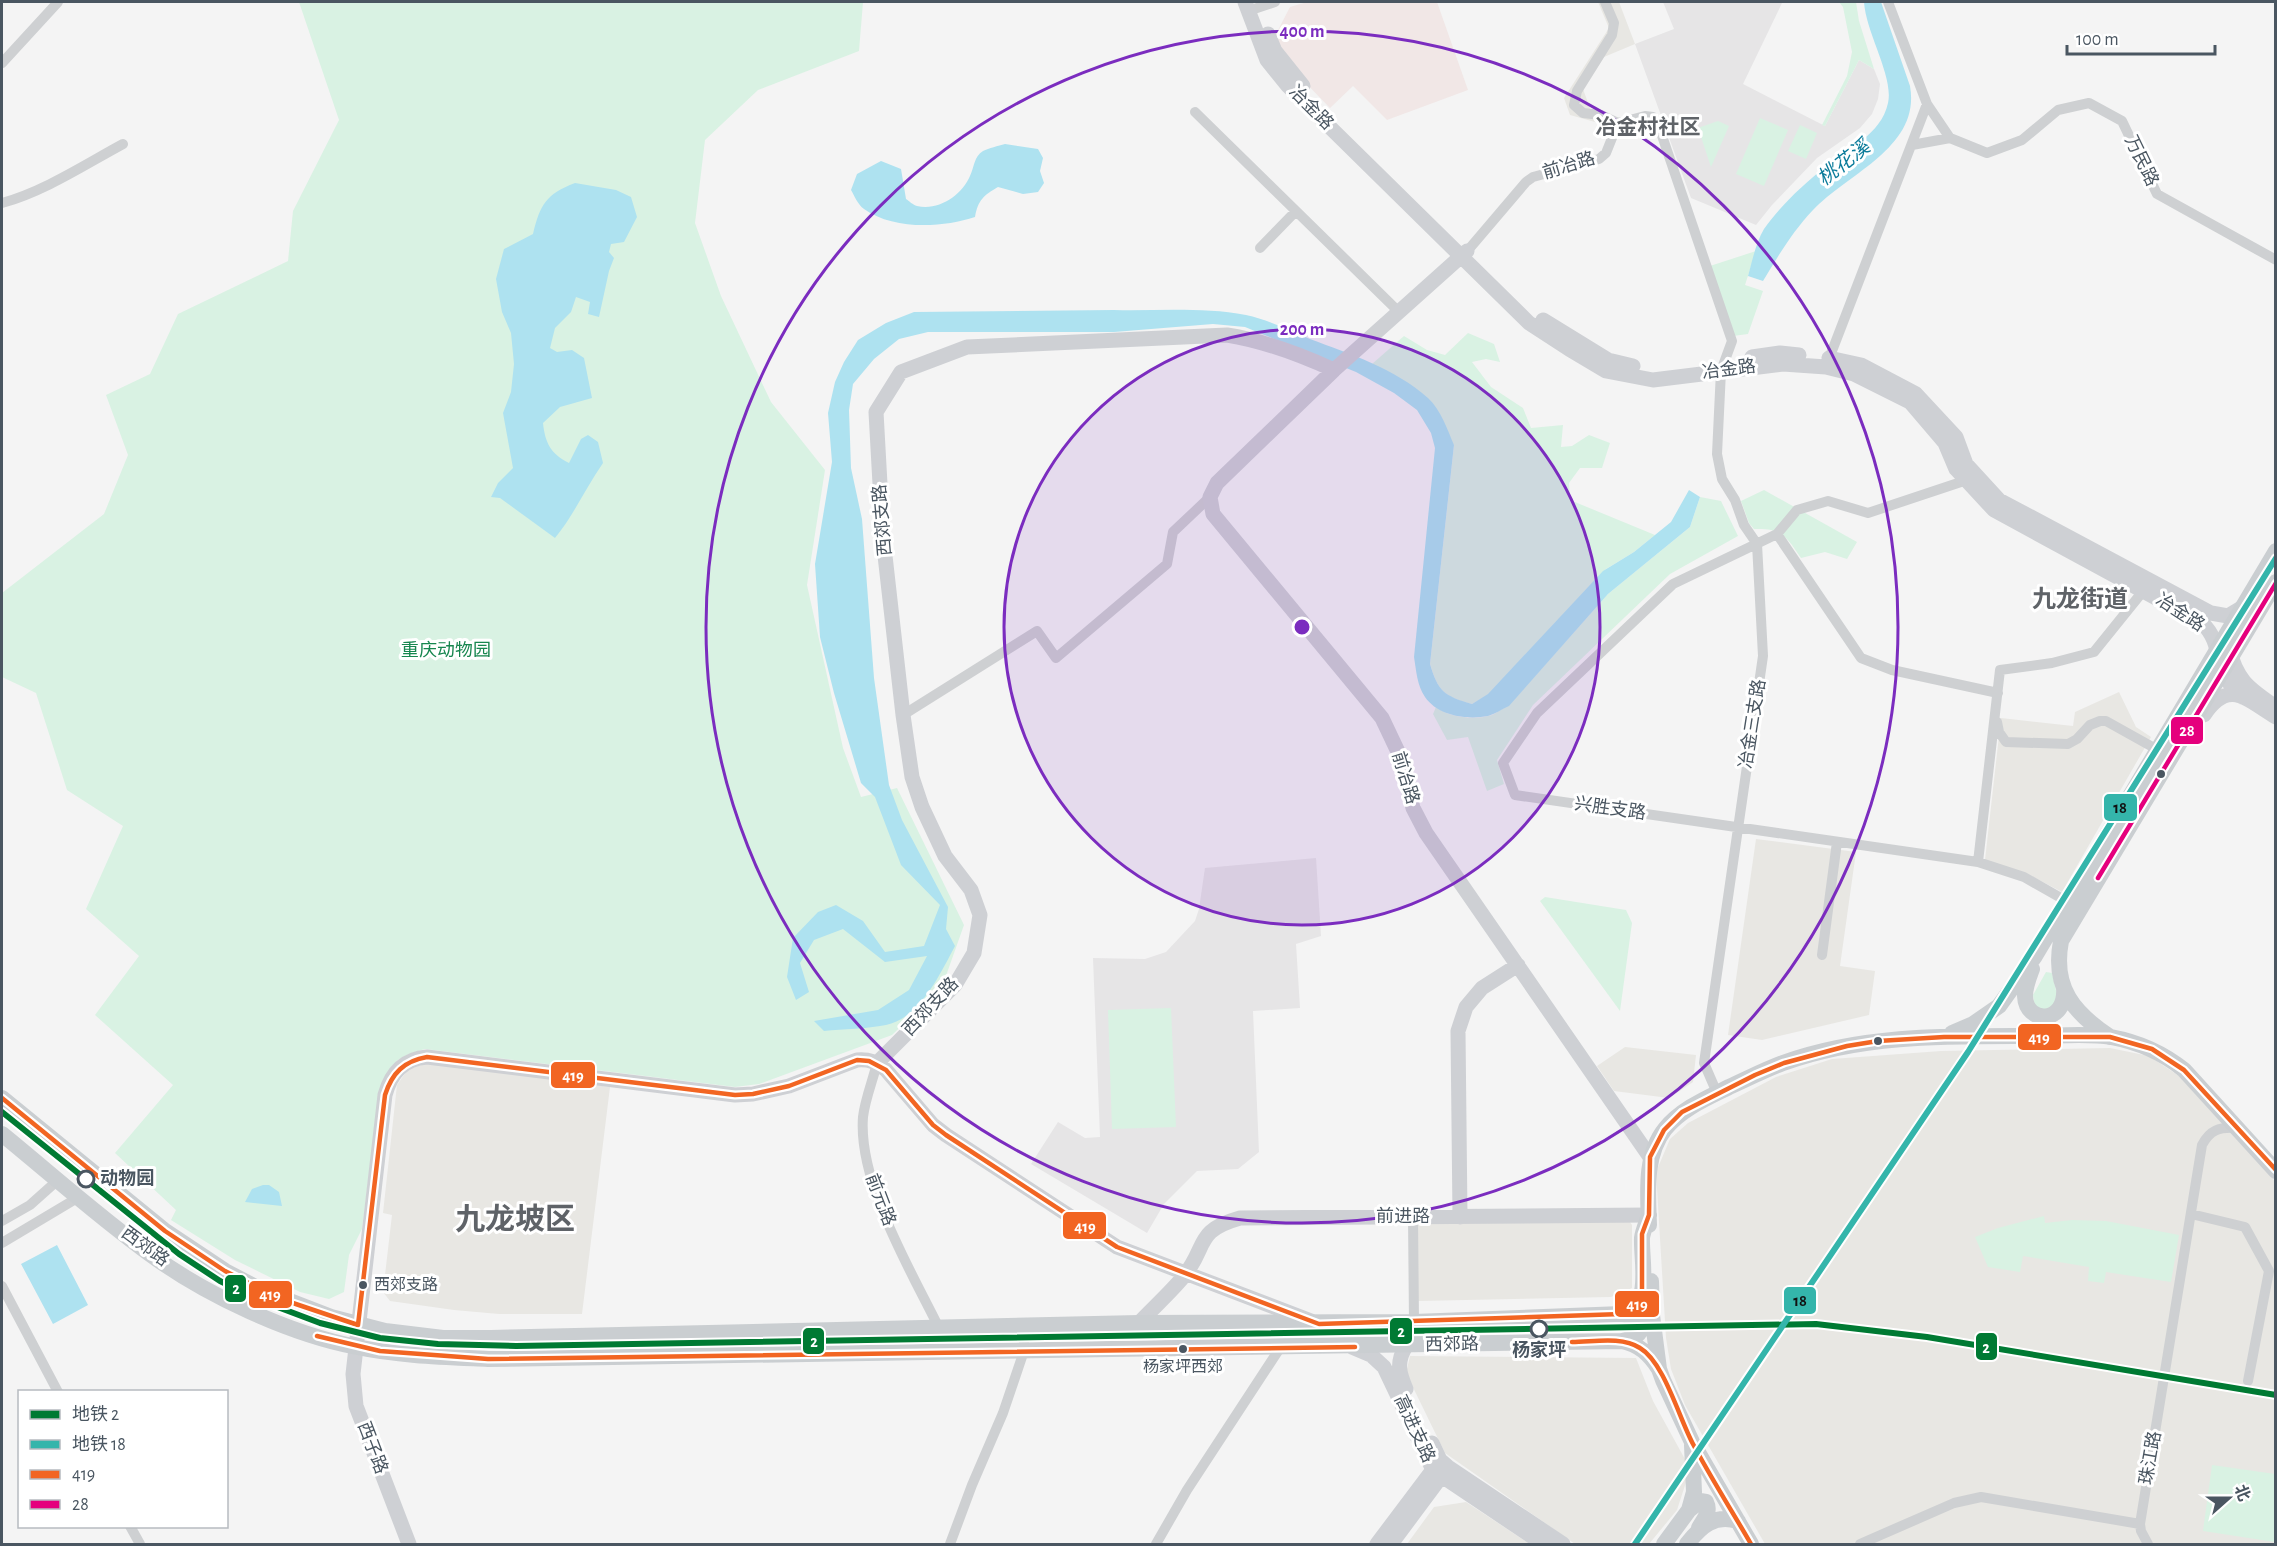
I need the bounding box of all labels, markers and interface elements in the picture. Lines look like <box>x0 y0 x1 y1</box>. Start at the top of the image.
scale bar <box>2067 18 2216 56</box>
text: 400 m <box>1279 23 1325 41</box>
text: 100 m <box>2076 31 2119 49</box>
street label: 冶金路 <box>1286 81 1338 133</box>
district label: 冶金村社区 <box>1596 115 1701 138</box>
street label: 万民路 <box>2121 132 2163 189</box>
water label: 桃花溪 <box>1814 135 1875 189</box>
street label: 前冶路 <box>1540 148 1597 183</box>
text: 200 m <box>1280 321 1324 339</box>
street label: 冶金路 <box>1701 356 1757 382</box>
street label: 西郊支路 <box>869 483 895 557</box>
district label: 九龙街道 <box>2032 586 2128 612</box>
street label: 冶金路 <box>2152 589 2209 635</box>
centre of rings <box>1292 617 1312 637</box>
park label: 重庆动物园 <box>401 640 491 660</box>
street label: 冶金三支路 <box>1735 678 1769 770</box>
line badge: 28 <box>2170 716 2204 745</box>
text: 28 <box>2179 723 2195 739</box>
street label: 前冶路 <box>1388 749 1423 806</box>
unlabelled marker <box>2155 768 2167 780</box>
street label: 兴胜支路 <box>1573 793 1647 823</box>
line badge: 18 <box>2103 793 2138 822</box>
text: 18 <box>2113 800 2127 816</box>
street label: 西郊支路 <box>898 973 962 1039</box>
line badge: 419 <box>2017 1023 2062 1051</box>
text: 419 <box>2028 1030 2050 1046</box>
unlabelled marker <box>1872 1035 1884 1047</box>
line badge: 419 <box>550 1061 596 1089</box>
text: 419 <box>562 1068 584 1084</box>
place label: 动物园 <box>100 1168 154 1188</box>
marker: 动物园 <box>77 1170 95 1188</box>
street label: 前元路 <box>862 1171 900 1228</box>
district label: 九龙坡区 <box>455 1203 575 1235</box>
street label: 前进路 <box>1376 1206 1430 1226</box>
line badge: 419 <box>1062 1211 1107 1240</box>
text: 419 <box>1074 1219 1096 1235</box>
street label: 西郊路 <box>118 1222 173 1270</box>
line badge: 2 <box>224 1274 247 1303</box>
place label: 西郊支路 <box>374 1276 438 1293</box>
marker: 西郊支路 <box>357 1279 369 1291</box>
line badge: 419 <box>248 1280 293 1309</box>
text: 2 <box>232 1281 240 1297</box>
line badge: 18 <box>1783 1286 1817 1315</box>
text: 419 <box>259 1287 281 1303</box>
line badge: 419 <box>1614 1290 1660 1318</box>
text: 18 <box>1793 1293 1807 1309</box>
text: 419 <box>1626 1297 1648 1313</box>
line badge: 2 <box>1389 1317 1413 1345</box>
marker: 杨家坪 <box>1530 1320 1548 1338</box>
text: 2 <box>1397 1324 1405 1340</box>
line badge: 2 <box>802 1327 825 1355</box>
line badge: 2 <box>1975 1332 1998 1361</box>
text: 2 <box>810 1334 818 1350</box>
street label: 西郊路 <box>1425 1334 1479 1354</box>
place label: 杨家坪 <box>1512 1340 1566 1360</box>
text: 2 <box>1982 1340 1990 1356</box>
marker: 杨家坪西郊 <box>1177 1343 1189 1355</box>
place label: 杨家坪西郊 <box>1143 1358 1223 1375</box>
legend <box>18 1390 228 1528</box>
street label: 高进支路 <box>1391 1392 1439 1465</box>
text: 地铁 2 <box>72 1404 119 1424</box>
street label: 西子路 <box>354 1419 392 1476</box>
street label: 珠江路 <box>2135 1430 2165 1486</box>
text: 地铁 18 <box>72 1434 126 1454</box>
text: 419 <box>72 1466 95 1484</box>
north arrow <box>2199 1468 2259 1528</box>
text: 北 <box>2232 1482 2253 1503</box>
text: 28 <box>72 1496 89 1514</box>

